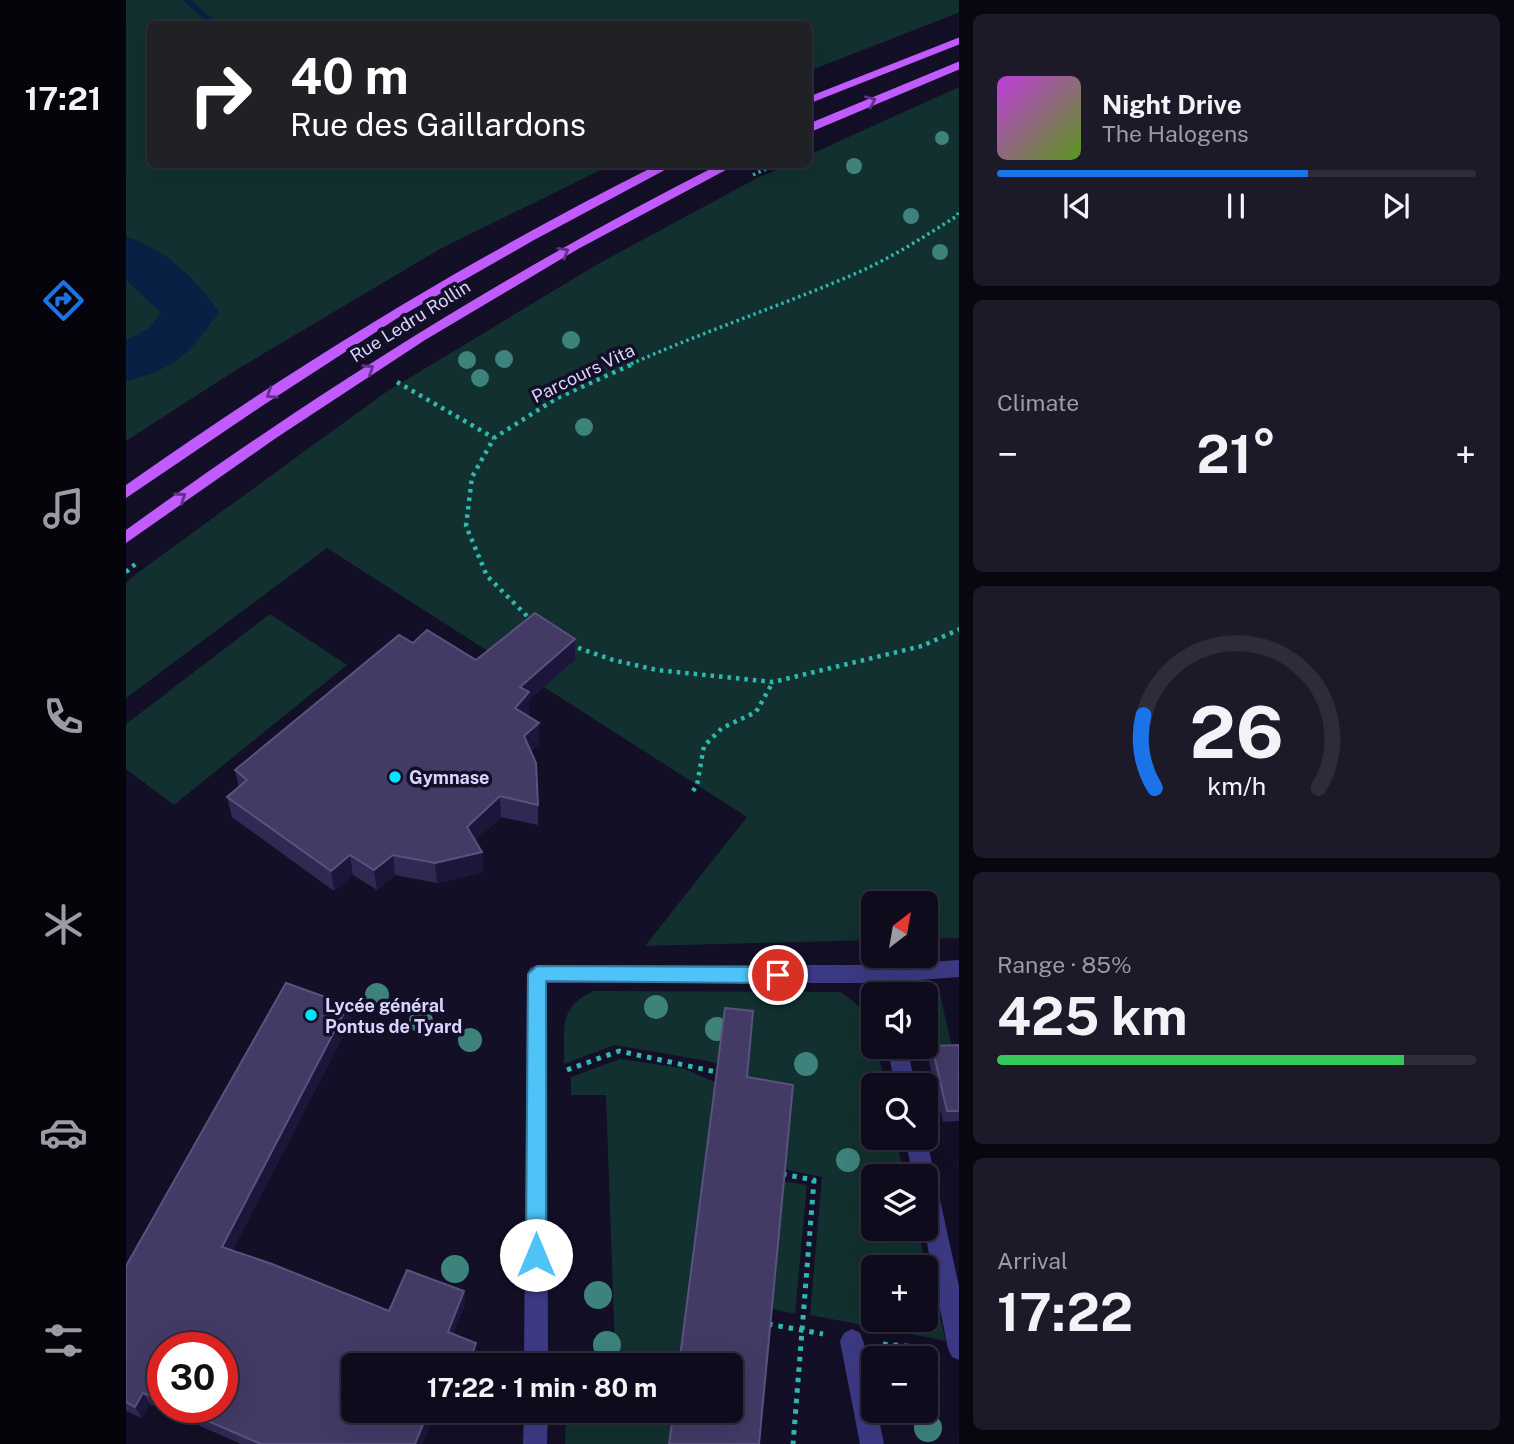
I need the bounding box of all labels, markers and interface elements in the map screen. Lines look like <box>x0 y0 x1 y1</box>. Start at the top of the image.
text: 40 m <box>290 47 409 105</box>
icon: right <box>175 49 266 140</box>
text: 17:21 <box>24 80 102 117</box>
text: Night Drive <box>1102 89 1242 120</box>
one-way arrow <box>864 95 876 109</box>
text: Rue des Gaillardons <box>290 106 586 143</box>
text: The Halogens <box>1102 120 1249 147</box>
icon: previous <box>1058 187 1096 225</box>
icon: pause <box>1217 187 1255 225</box>
icon: next <box>1377 187 1415 225</box>
one-way arrow <box>557 247 569 260</box>
icon: directions <box>39 276 88 325</box>
street label: Rue Ledru Rollin <box>346 276 474 366</box>
street label: Parcours Vita <box>528 339 638 407</box>
one-way arrow <box>362 365 375 378</box>
one-way arrow <box>266 385 279 398</box>
text: Climate <box>997 389 1079 416</box>
text: 21° <box>1197 424 1276 485</box>
text: − <box>997 432 1018 477</box>
text: + <box>1455 432 1476 477</box>
icon: music <box>39 484 88 533</box>
one-way arrow <box>173 493 186 505</box>
text: 26 <box>1189 689 1284 774</box>
icon: phone <box>39 692 88 741</box>
place label: Gymnase <box>409 767 490 788</box>
marker: Gymnase <box>387 769 403 785</box>
text: km/h <box>1207 771 1266 801</box>
north arrow <box>861 891 938 968</box>
map controls <box>861 891 938 1423</box>
icon: climate <box>39 900 88 949</box>
pin <box>748 945 808 1005</box>
text: Range · 85% <box>997 951 1132 978</box>
icon: arrive <box>759 956 797 994</box>
button: sound <box>861 982 938 1059</box>
text: 425 km <box>997 986 1188 1047</box>
place label: Lycée général Pontus de Tyard <box>325 995 462 1037</box>
marker: Lycée général Pontus de Tyard <box>303 1007 319 1023</box>
button: search <box>861 1073 938 1150</box>
icon: car <box>39 1108 88 1157</box>
button: layers <box>861 1164 938 1241</box>
position arrow <box>499 1218 573 1292</box>
text: Arrival <box>997 1247 1068 1274</box>
button: + <box>861 1255 938 1332</box>
text: 17:22 <box>997 1282 1133 1343</box>
icon: filters <box>39 1316 88 1365</box>
speed limit sign: 30 <box>147 1332 238 1423</box>
button: − <box>861 1346 938 1423</box>
text: 17:22 · 1 min · 80 m <box>427 1372 657 1403</box>

